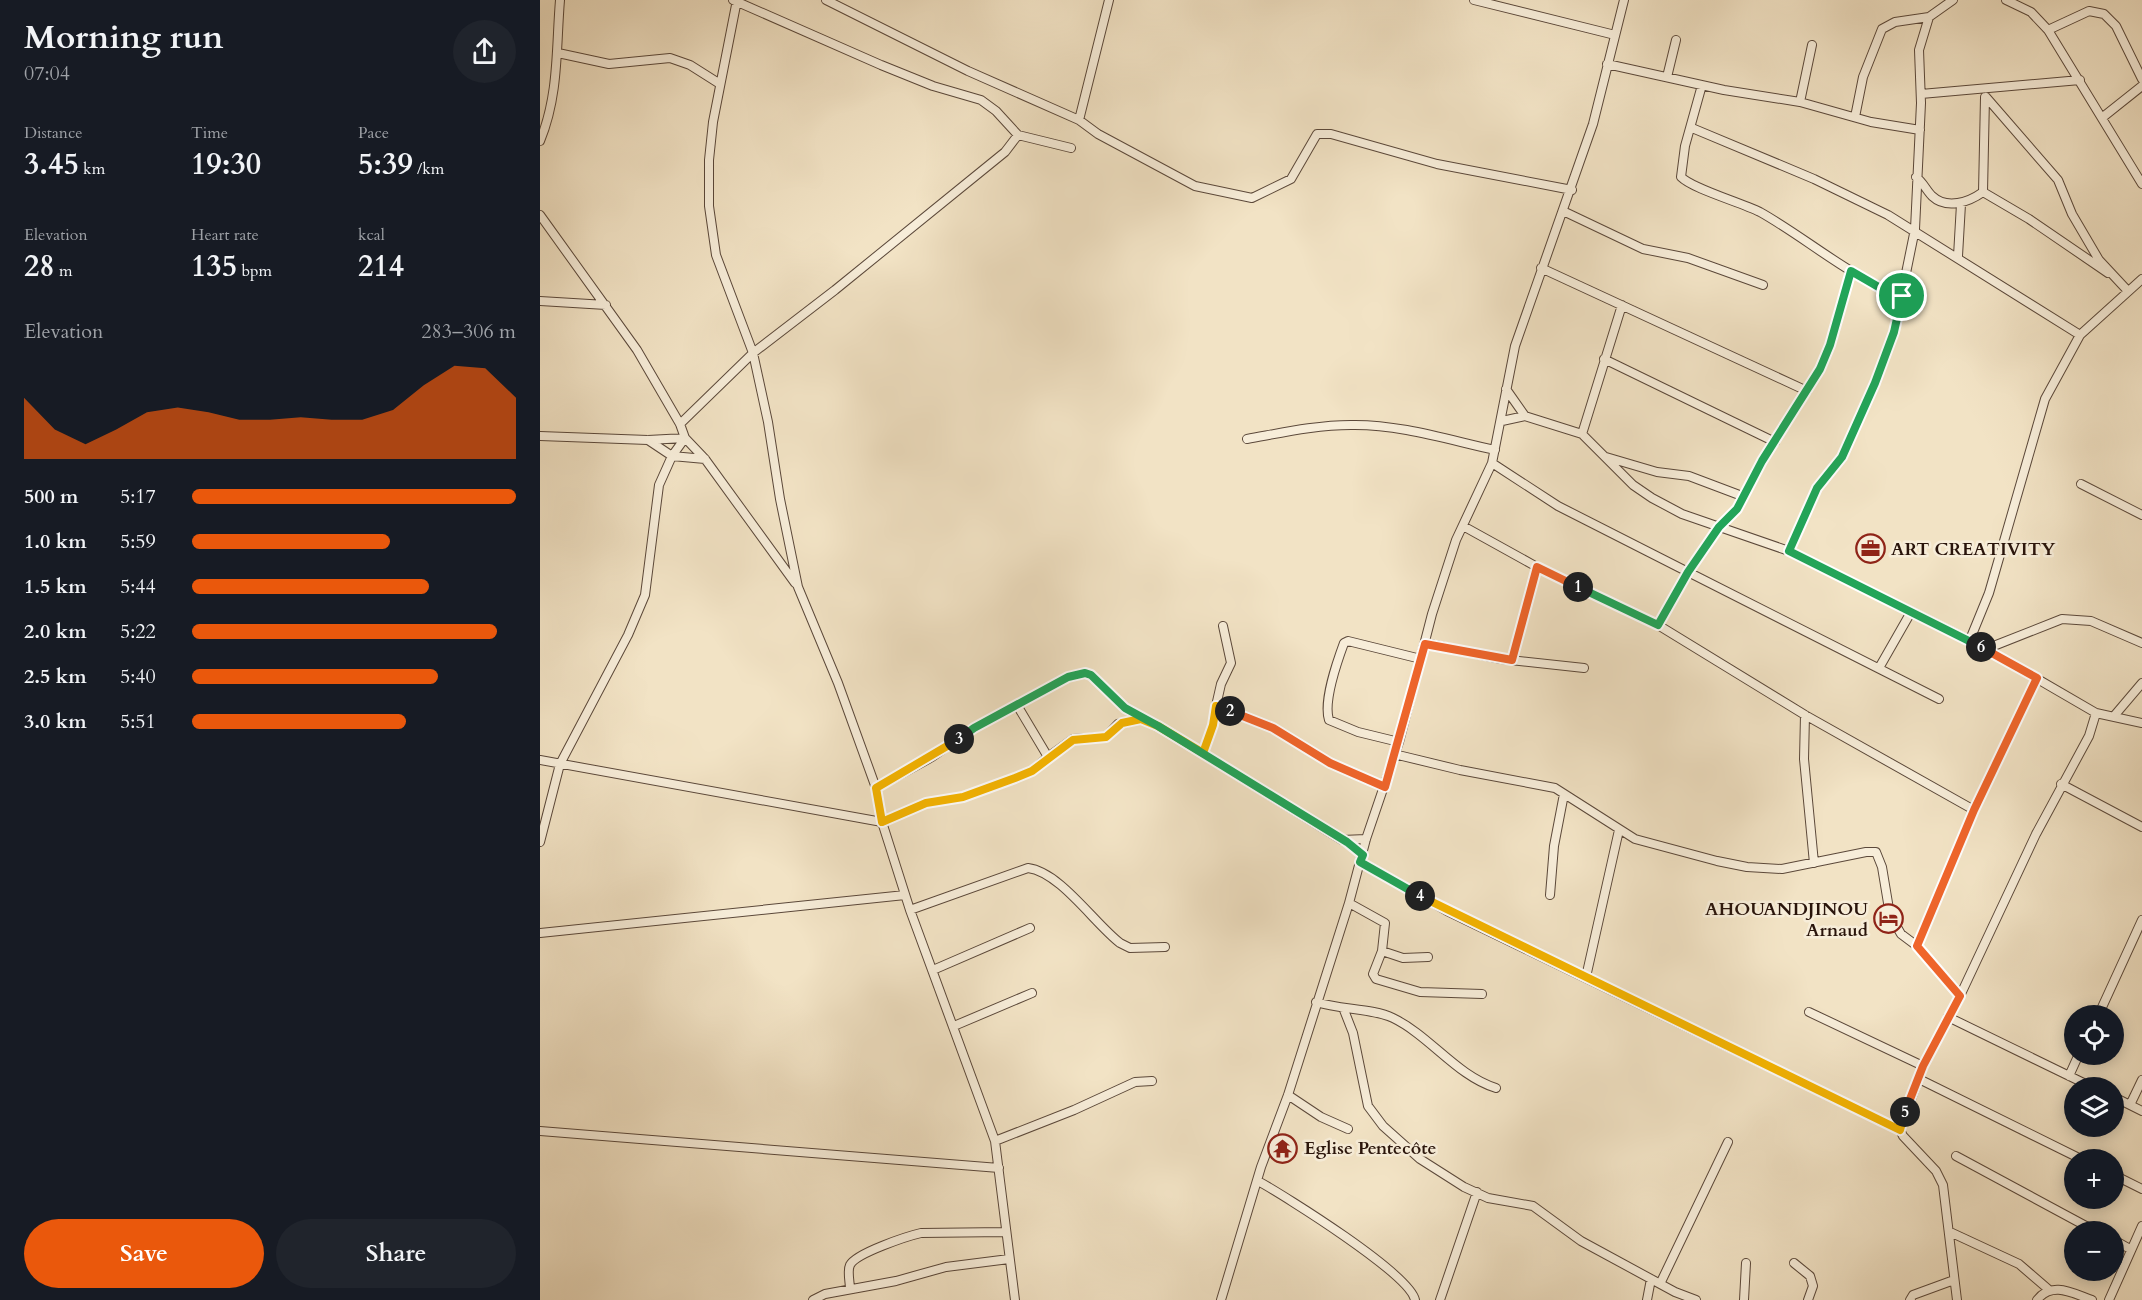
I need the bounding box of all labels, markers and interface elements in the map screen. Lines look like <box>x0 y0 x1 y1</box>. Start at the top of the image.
text: Morning run <box>24 15 224 60</box>
button: share <box>453 20 516 83</box>
text: 07:04 <box>24 60 70 87</box>
text: Distance <box>24 122 82 144</box>
text: Time <box>191 122 228 144</box>
text: Pace <box>358 122 389 144</box>
text: 3.45 <box>24 144 79 185</box>
text: 19:30 <box>191 144 261 185</box>
text: 5:39 <box>358 144 413 185</box>
text: km <box>79 158 105 180</box>
text: /km <box>413 158 444 180</box>
text: Elevation <box>24 224 88 246</box>
text: Heart rate <box>191 224 259 246</box>
text: kcal <box>358 224 385 246</box>
text: 28 <box>24 246 55 287</box>
text: 135 <box>191 246 237 287</box>
text: 214 <box>358 246 404 287</box>
text: m <box>55 260 73 282</box>
text: bpm <box>237 260 272 282</box>
pin <box>1876 270 1927 321</box>
icon: arrive <box>1885 279 1918 312</box>
text: Elevation <box>24 318 103 345</box>
text: 283–306 m <box>421 318 516 345</box>
text: 500 m <box>24 483 79 510</box>
text: 5:17 <box>120 483 156 510</box>
text: 1.0 km <box>24 528 87 555</box>
text: 5:59 <box>120 528 156 555</box>
office icon: ART CREATIVITY <box>1854 533 1886 565</box>
place label: ART CREATIVITY <box>1891 537 2056 562</box>
pin: 1 <box>1563 572 1593 602</box>
text: 1.5 km <box>24 573 87 600</box>
text: 5:44 <box>120 573 156 600</box>
text: 1 <box>1574 576 1582 598</box>
text: 2.0 km <box>24 618 87 645</box>
text: 5:22 <box>120 618 156 645</box>
pin: 6 <box>1966 632 1996 662</box>
text: 6 <box>1977 636 1985 658</box>
text: 2.5 km <box>24 663 87 690</box>
text: 5:40 <box>120 663 156 690</box>
pin: 2 <box>1215 696 1245 726</box>
text: 2 <box>1226 700 1234 722</box>
text: 3.0 km <box>24 708 87 735</box>
text: 5:51 <box>120 708 156 735</box>
pin: 3 <box>944 724 974 754</box>
text: 3 <box>955 728 963 750</box>
pin: 4 <box>1405 881 1435 911</box>
text: 4 <box>1416 885 1424 907</box>
place label: AHOUANDJINOU Arnaud <box>1705 897 1869 943</box>
hotel icon: AHOUANDJINOU Arnaud <box>1873 903 1905 935</box>
map controls <box>2064 1005 2124 1281</box>
button: locate <box>2064 1005 2124 1065</box>
button: layers <box>2064 1077 2124 1137</box>
pin: 5 <box>1890 1097 1920 1127</box>
text: 5 <box>1901 1101 1909 1123</box>
temple icon: Eglise Pentecôte <box>1267 1132 1299 1164</box>
place label: Eglise Pentecôte <box>1304 1136 1437 1161</box>
button: + <box>2064 1149 2124 1209</box>
button: Save <box>24 1219 264 1288</box>
button: Share <box>276 1219 516 1288</box>
button: − <box>2064 1221 2124 1281</box>

